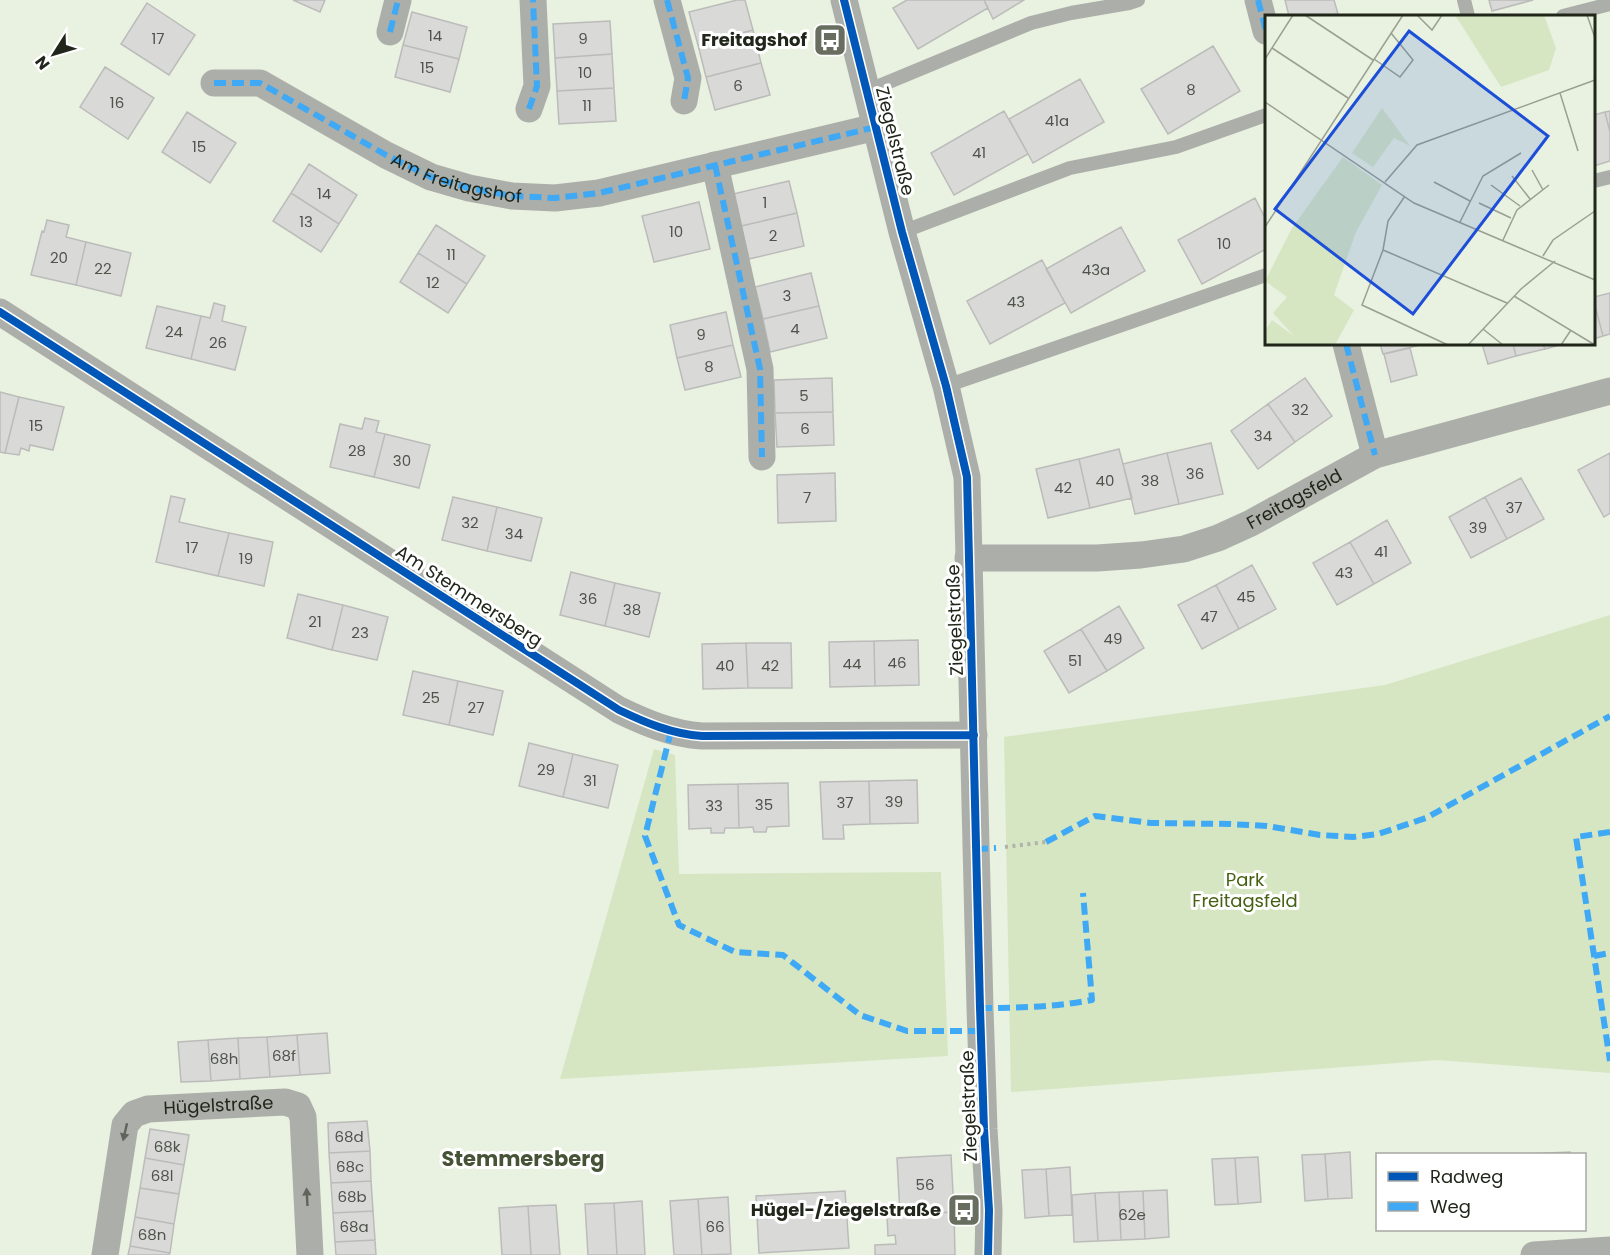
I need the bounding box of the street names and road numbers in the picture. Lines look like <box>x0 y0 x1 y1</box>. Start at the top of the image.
street label: Ziegelstraße <box>870 84 921 198</box>
street label: Am Freitagshof <box>387 146 522 208</box>
street label: Freitagsfeld <box>1242 462 1346 535</box>
street label: Am Stemmersberg <box>391 539 548 652</box>
street label: Ziegelstraße <box>940 564 969 676</box>
street label: Ziegelstraße <box>954 1050 983 1162</box>
street label: Hügelstraße <box>163 1090 274 1120</box>

